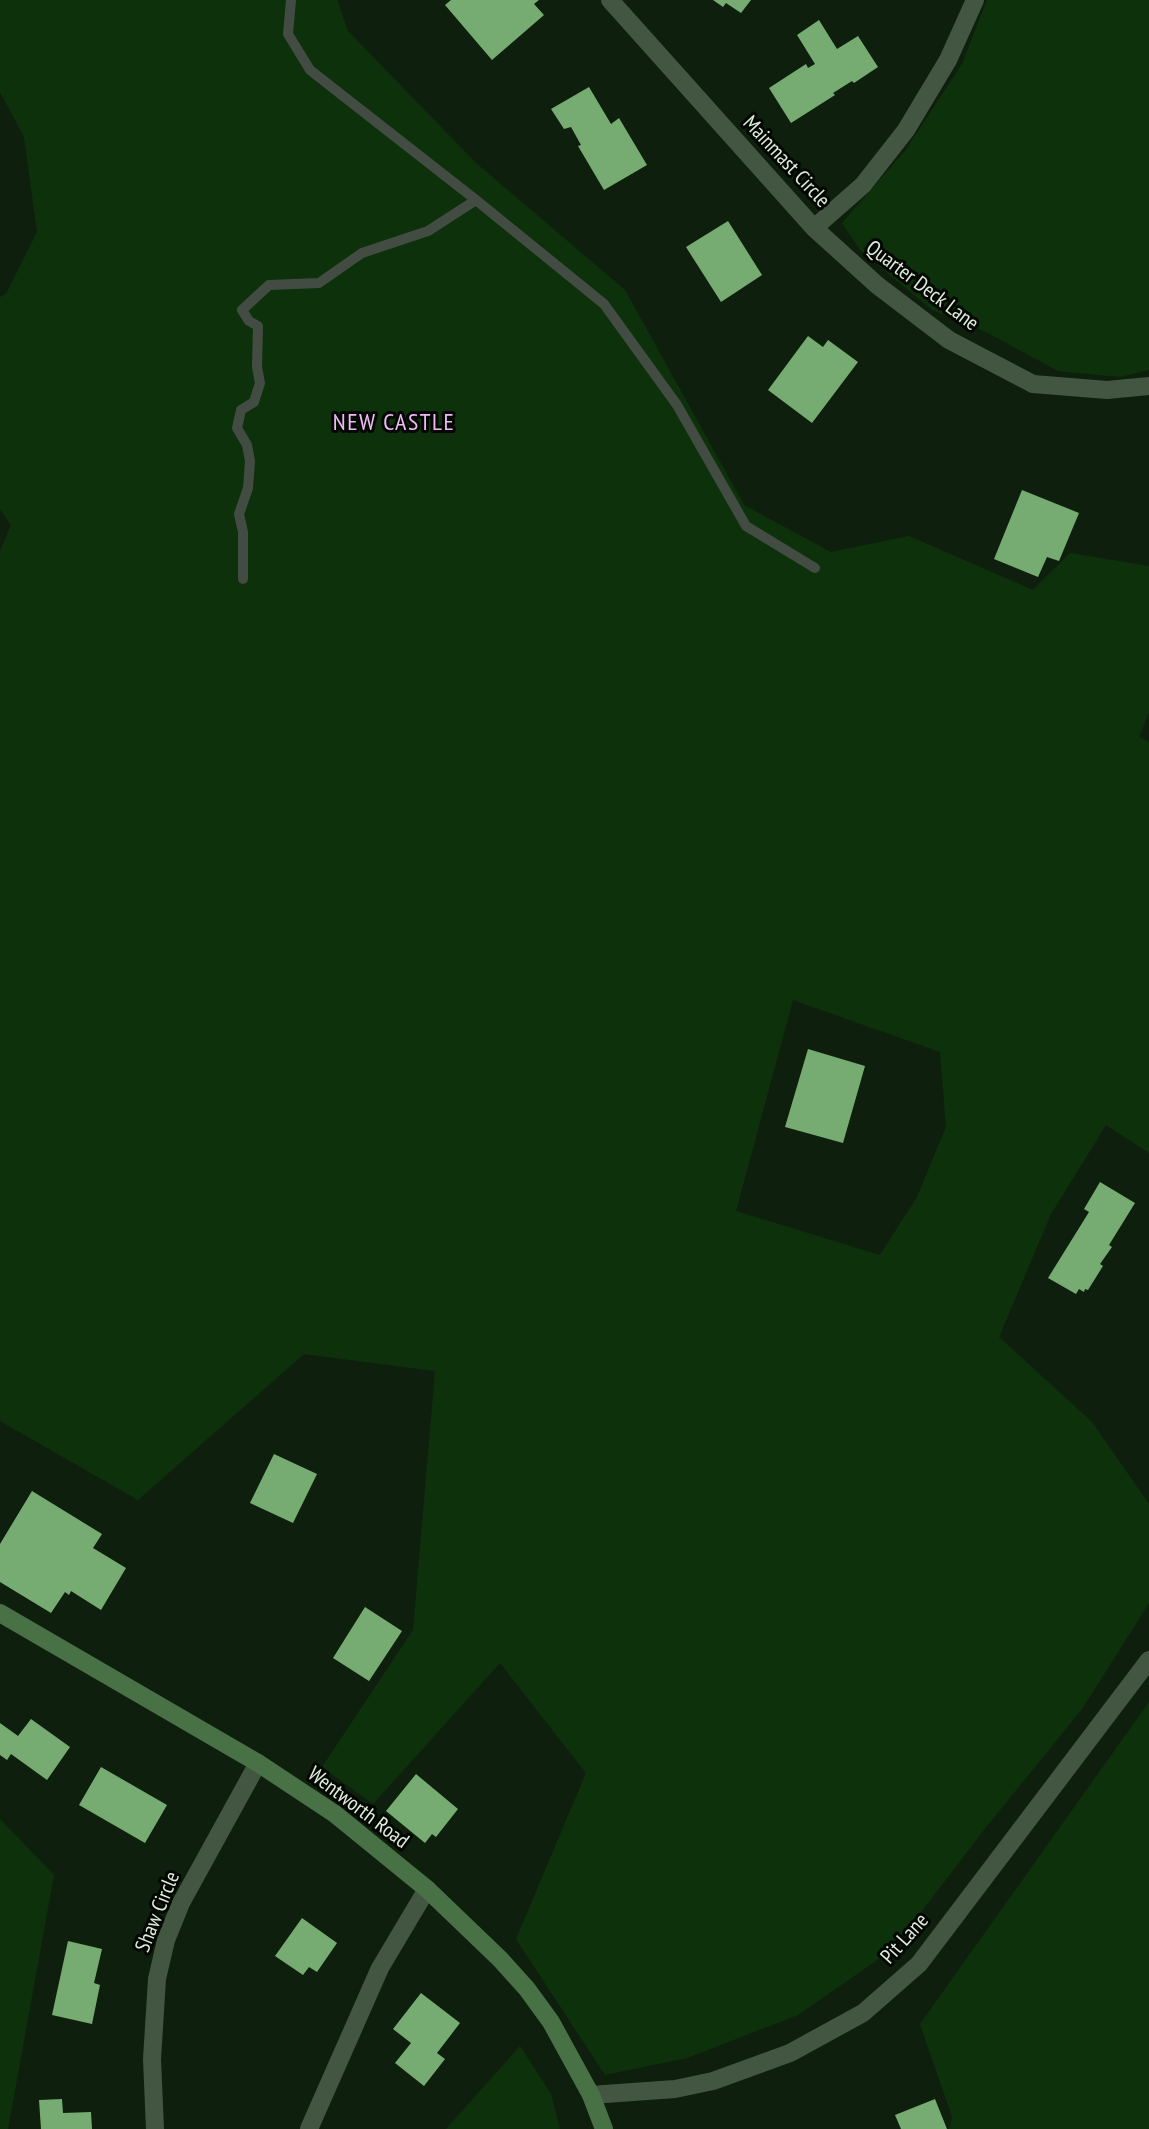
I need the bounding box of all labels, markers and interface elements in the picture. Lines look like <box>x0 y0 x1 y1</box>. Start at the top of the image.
street label: Mainmast Circle <box>737 111 835 213</box>
street label: Quarter Deck Lane <box>861 236 983 336</box>
district label: NEW CASTLE <box>333 409 455 437</box>
street label: Wentworth Road <box>303 1762 413 1854</box>
street label: Shaw Circle <box>131 1868 185 1956</box>
street label: Pit Lane <box>876 1909 934 1969</box>

